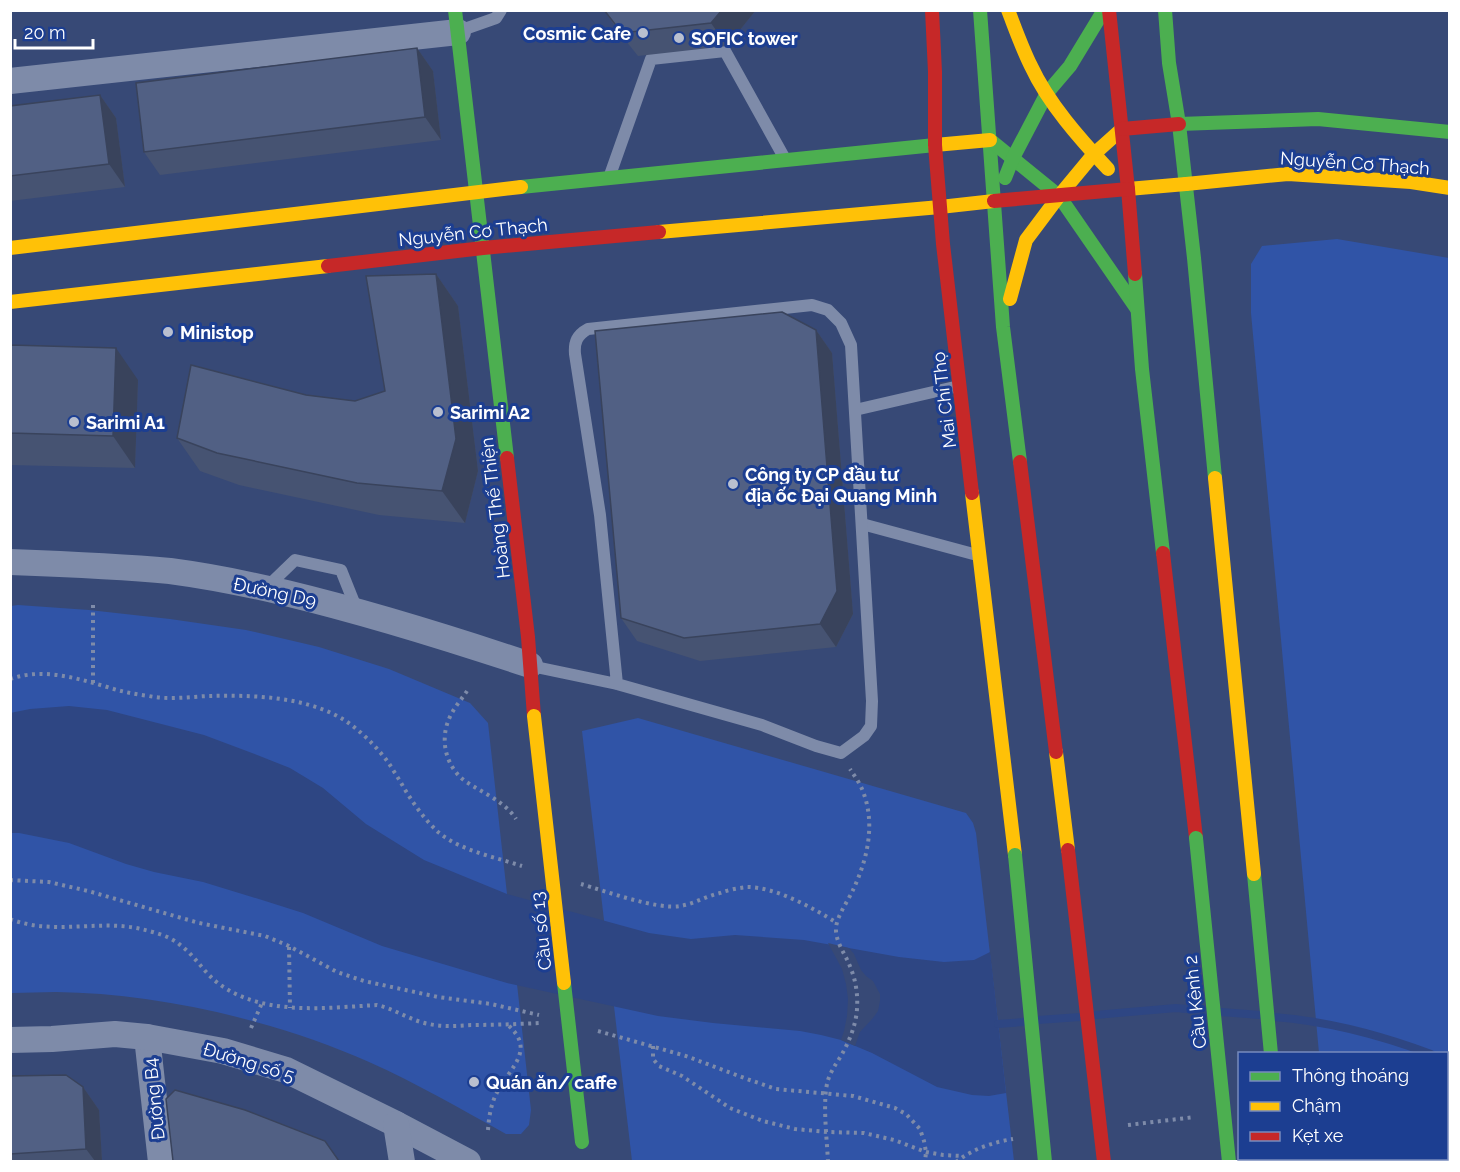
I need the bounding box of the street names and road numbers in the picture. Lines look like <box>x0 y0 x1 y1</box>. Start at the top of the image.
street label: Nguyễn Cơ Thạch <box>1280 147 1430 179</box>
street label: Nguyễn Cơ Thạch <box>397 214 549 250</box>
street label: Mai Chí Thọ <box>928 350 960 449</box>
street label: Hoàng Thế Thiện <box>476 436 514 580</box>
street label: Đường D9 <box>232 573 318 611</box>
street label: Cầu số 13 <box>526 891 556 971</box>
street label: Cầu Kênh 2 <box>1180 954 1210 1050</box>
street label: Đường số 5 <box>201 1038 297 1086</box>
street label: Đường B4 <box>139 1057 169 1141</box>

